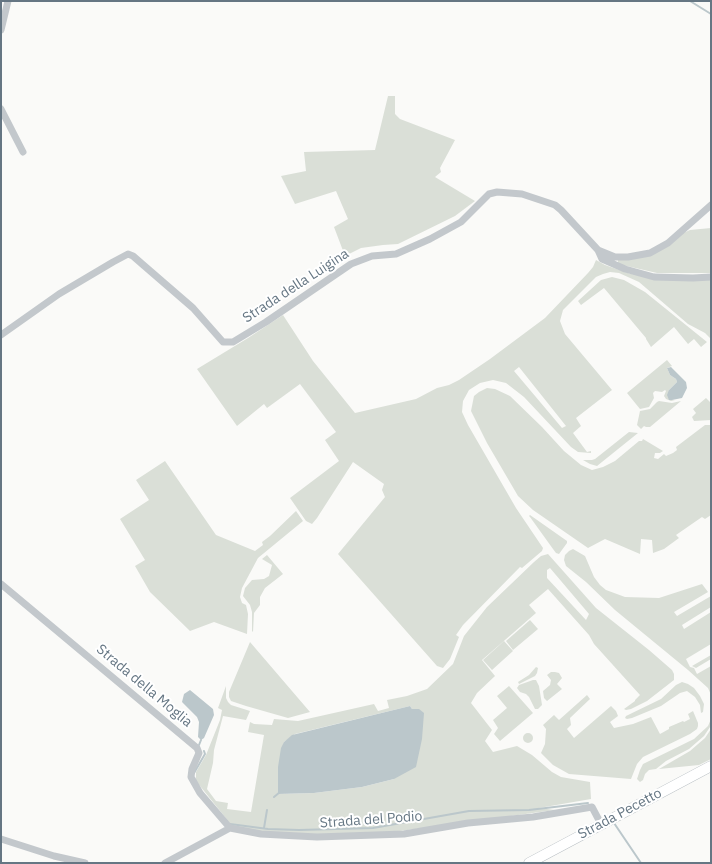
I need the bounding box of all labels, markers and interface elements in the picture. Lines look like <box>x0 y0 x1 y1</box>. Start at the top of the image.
street label: Strada della Luigina <box>240 245 352 327</box>
street label: Strada della Moglia <box>93 641 195 731</box>
street label: Strada Pecetto <box>575 785 665 843</box>
street label: Strada del Podio <box>319 808 423 832</box>

